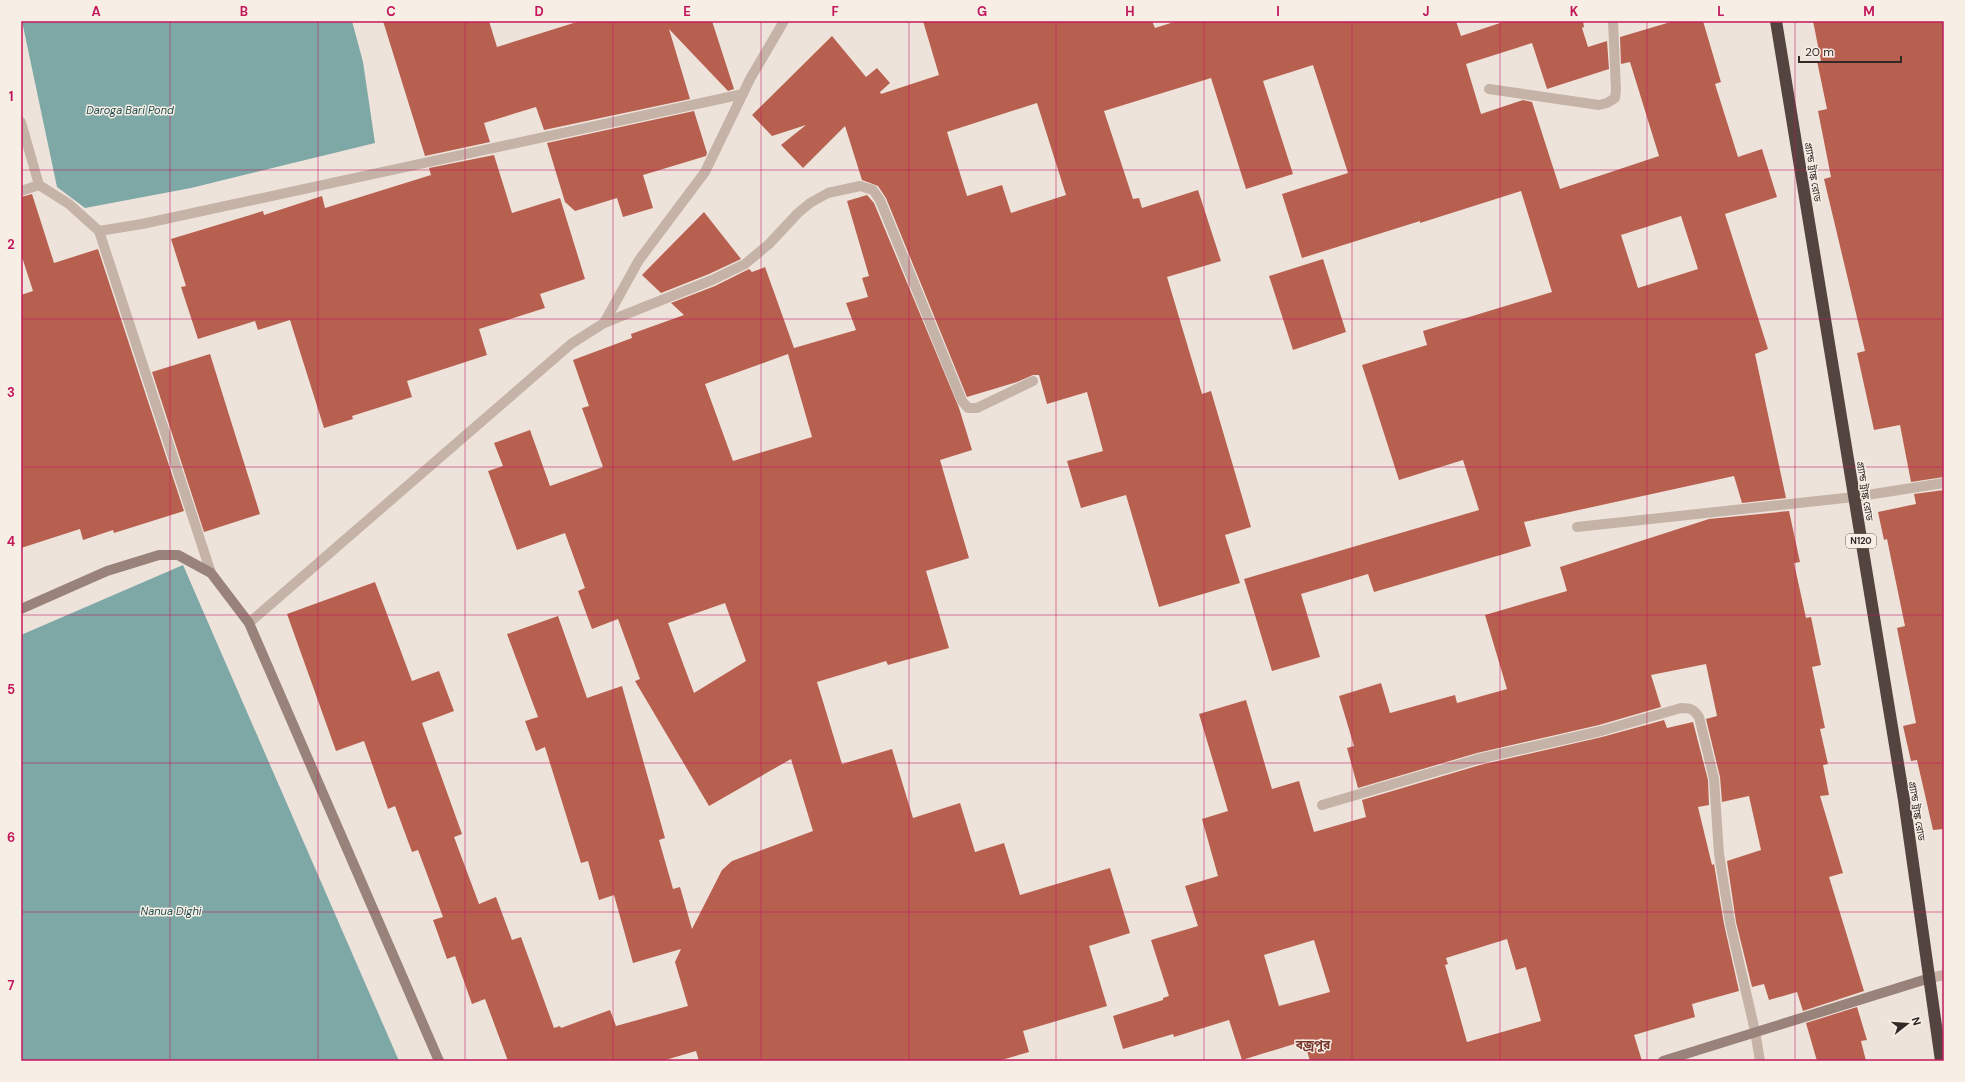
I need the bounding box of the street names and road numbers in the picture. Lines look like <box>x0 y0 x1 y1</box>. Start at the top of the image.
street label: গ্র্যান্ড ট্রাঙ্ক রোড <box>1802 141 1824 204</box>
street label: গ্র্যান্ড ট্রাঙ্ক রোড <box>1854 460 1876 523</box>
road number: N120 <box>1846 534 1876 548</box>
street label: গ্র্যান্ড ট্রাঙ্ক রোড <box>1906 780 1928 843</box>

